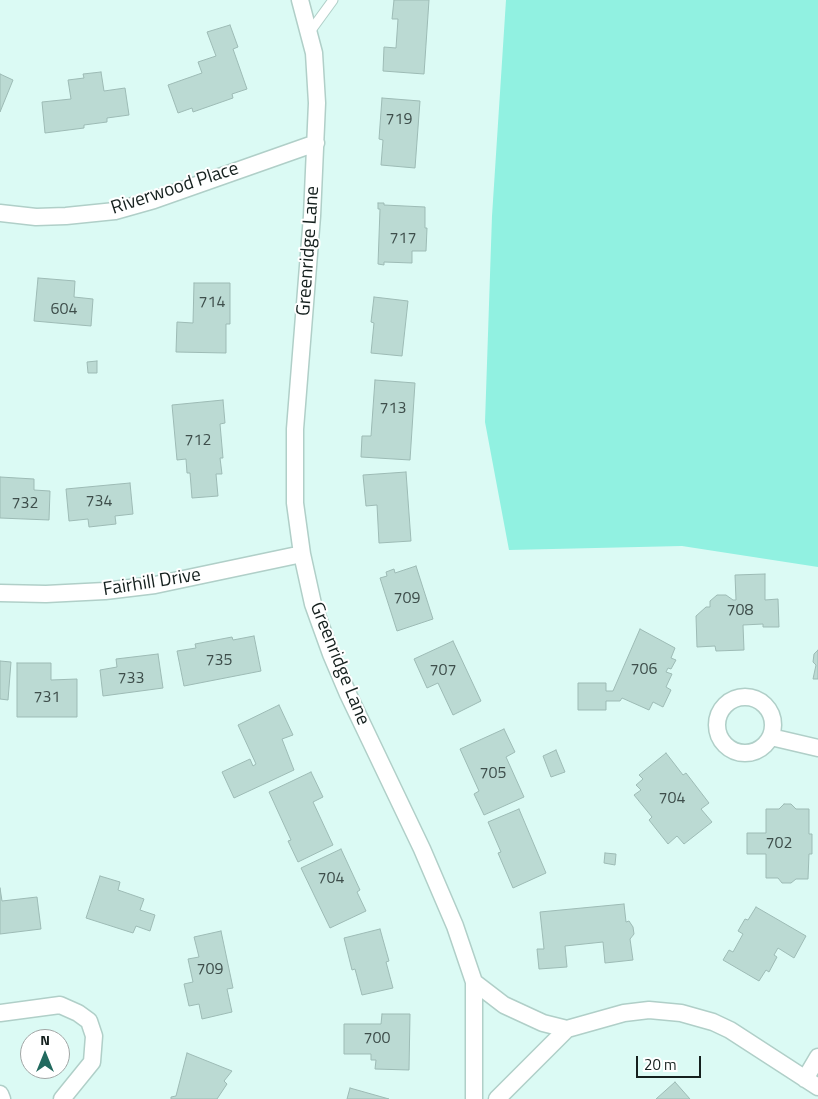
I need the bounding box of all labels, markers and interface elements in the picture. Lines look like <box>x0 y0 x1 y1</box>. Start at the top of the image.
house number: 719 <box>386 110 412 130</box>
street label: Riverwood Place <box>108 158 242 220</box>
street label: Greenridge Lane <box>293 185 325 317</box>
house number: 717 <box>390 229 416 249</box>
house number: 714 <box>199 293 225 313</box>
house number: 604 <box>51 300 77 320</box>
house number: 713 <box>380 399 406 419</box>
house number: 712 <box>185 431 211 451</box>
house number: 734 <box>86 492 112 512</box>
house number: 732 <box>12 494 38 514</box>
street label: Fairhill Drive <box>102 564 202 602</box>
house number: 709 <box>394 589 420 609</box>
street label: Greenridge Lane <box>304 599 374 729</box>
house number: 708 <box>727 601 753 621</box>
house number: 735 <box>206 651 232 671</box>
house number: 706 <box>631 660 657 680</box>
house number: 707 <box>430 661 456 681</box>
house number: 733 <box>118 669 144 689</box>
house number: 731 <box>34 688 60 708</box>
house number: 705 <box>480 764 506 784</box>
house number: 704 <box>659 789 685 809</box>
house number: 702 <box>766 834 792 854</box>
house number: 704 <box>318 869 344 889</box>
house number: 709 <box>197 960 223 980</box>
north arrow <box>20 1029 70 1079</box>
text: N <box>40 1029 50 1050</box>
house number: 700 <box>364 1029 390 1049</box>
scale bar <box>638 1046 703 1078</box>
text: 20 m <box>644 1053 677 1076</box>

